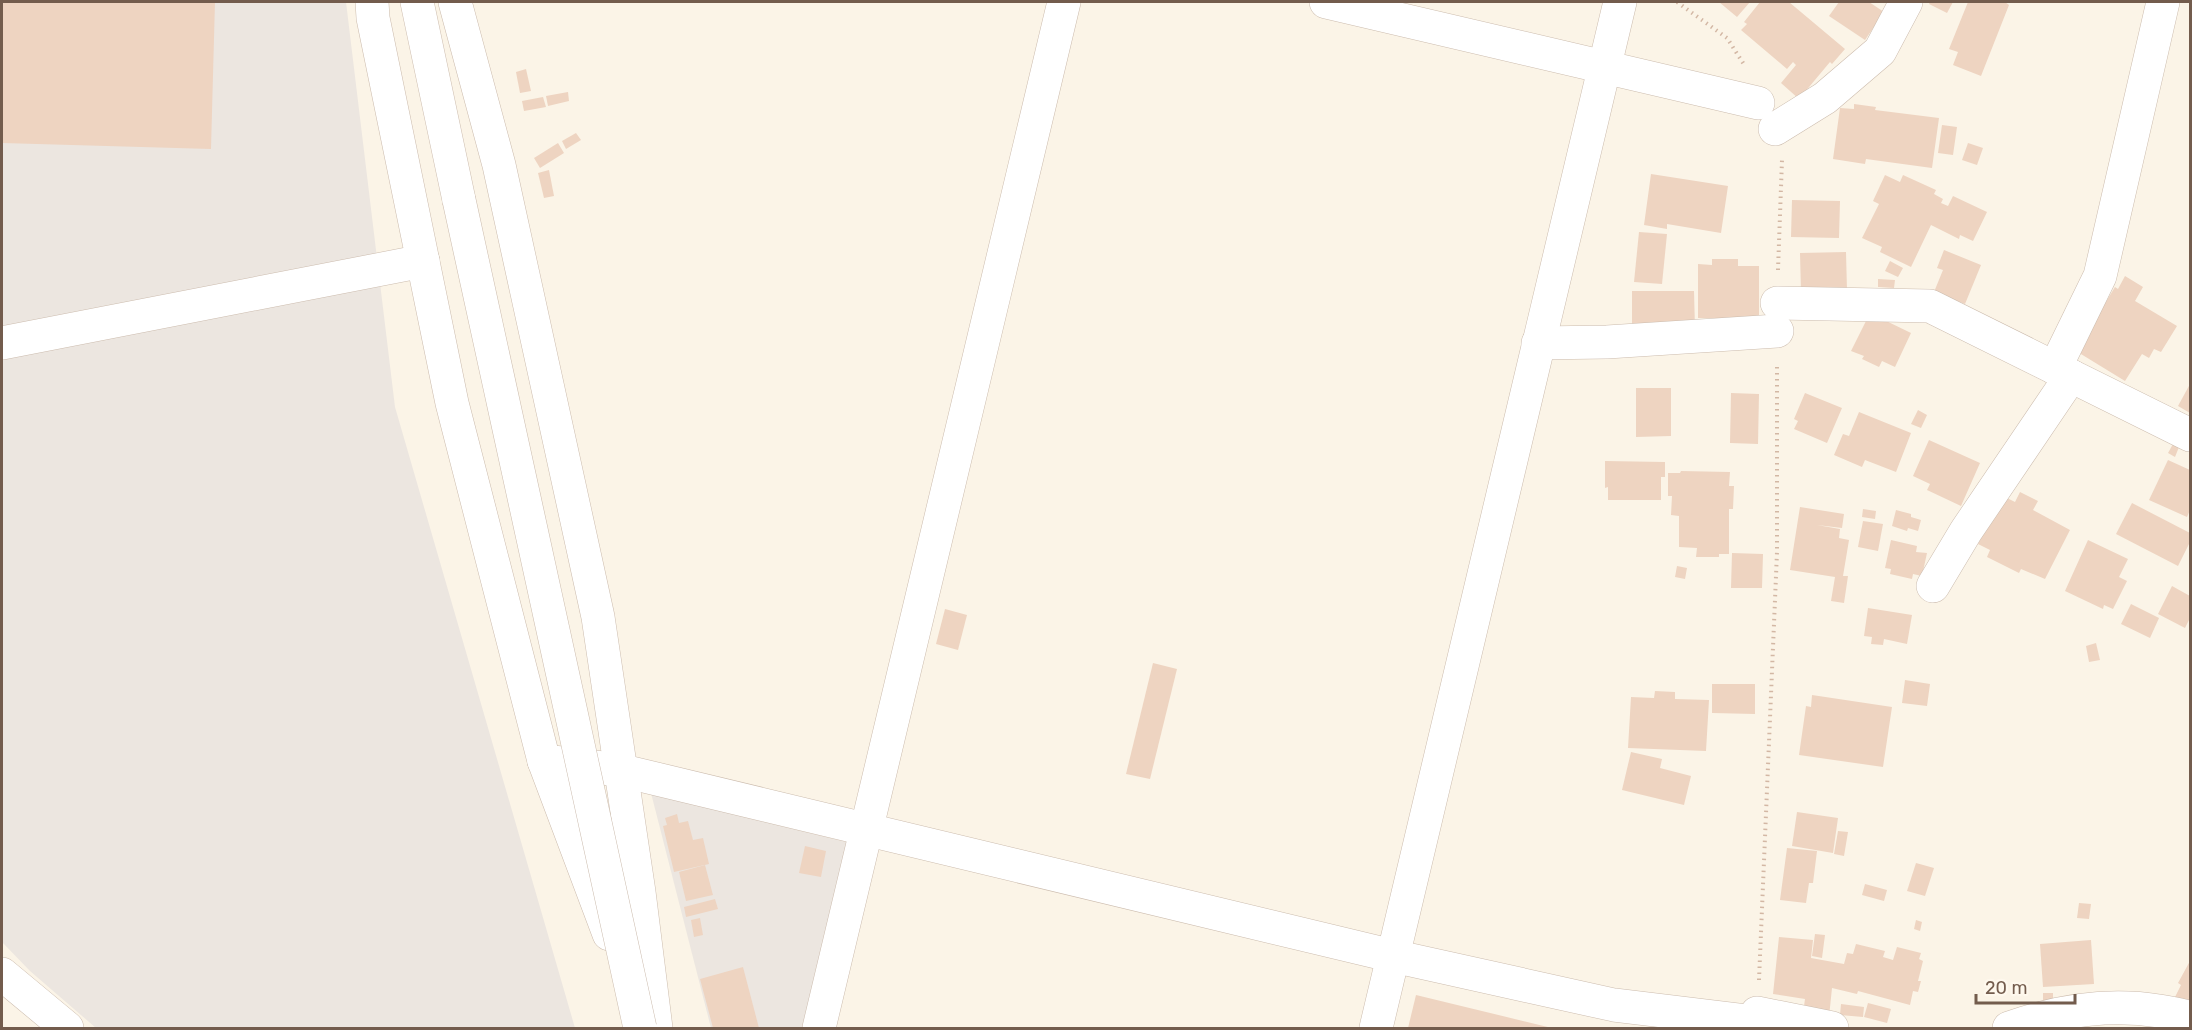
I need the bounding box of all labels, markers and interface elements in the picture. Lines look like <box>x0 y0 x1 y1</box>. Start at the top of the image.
scale bar <box>1976 967 2075 1005</box>
text: 20 m <box>1985 977 2027 999</box>

